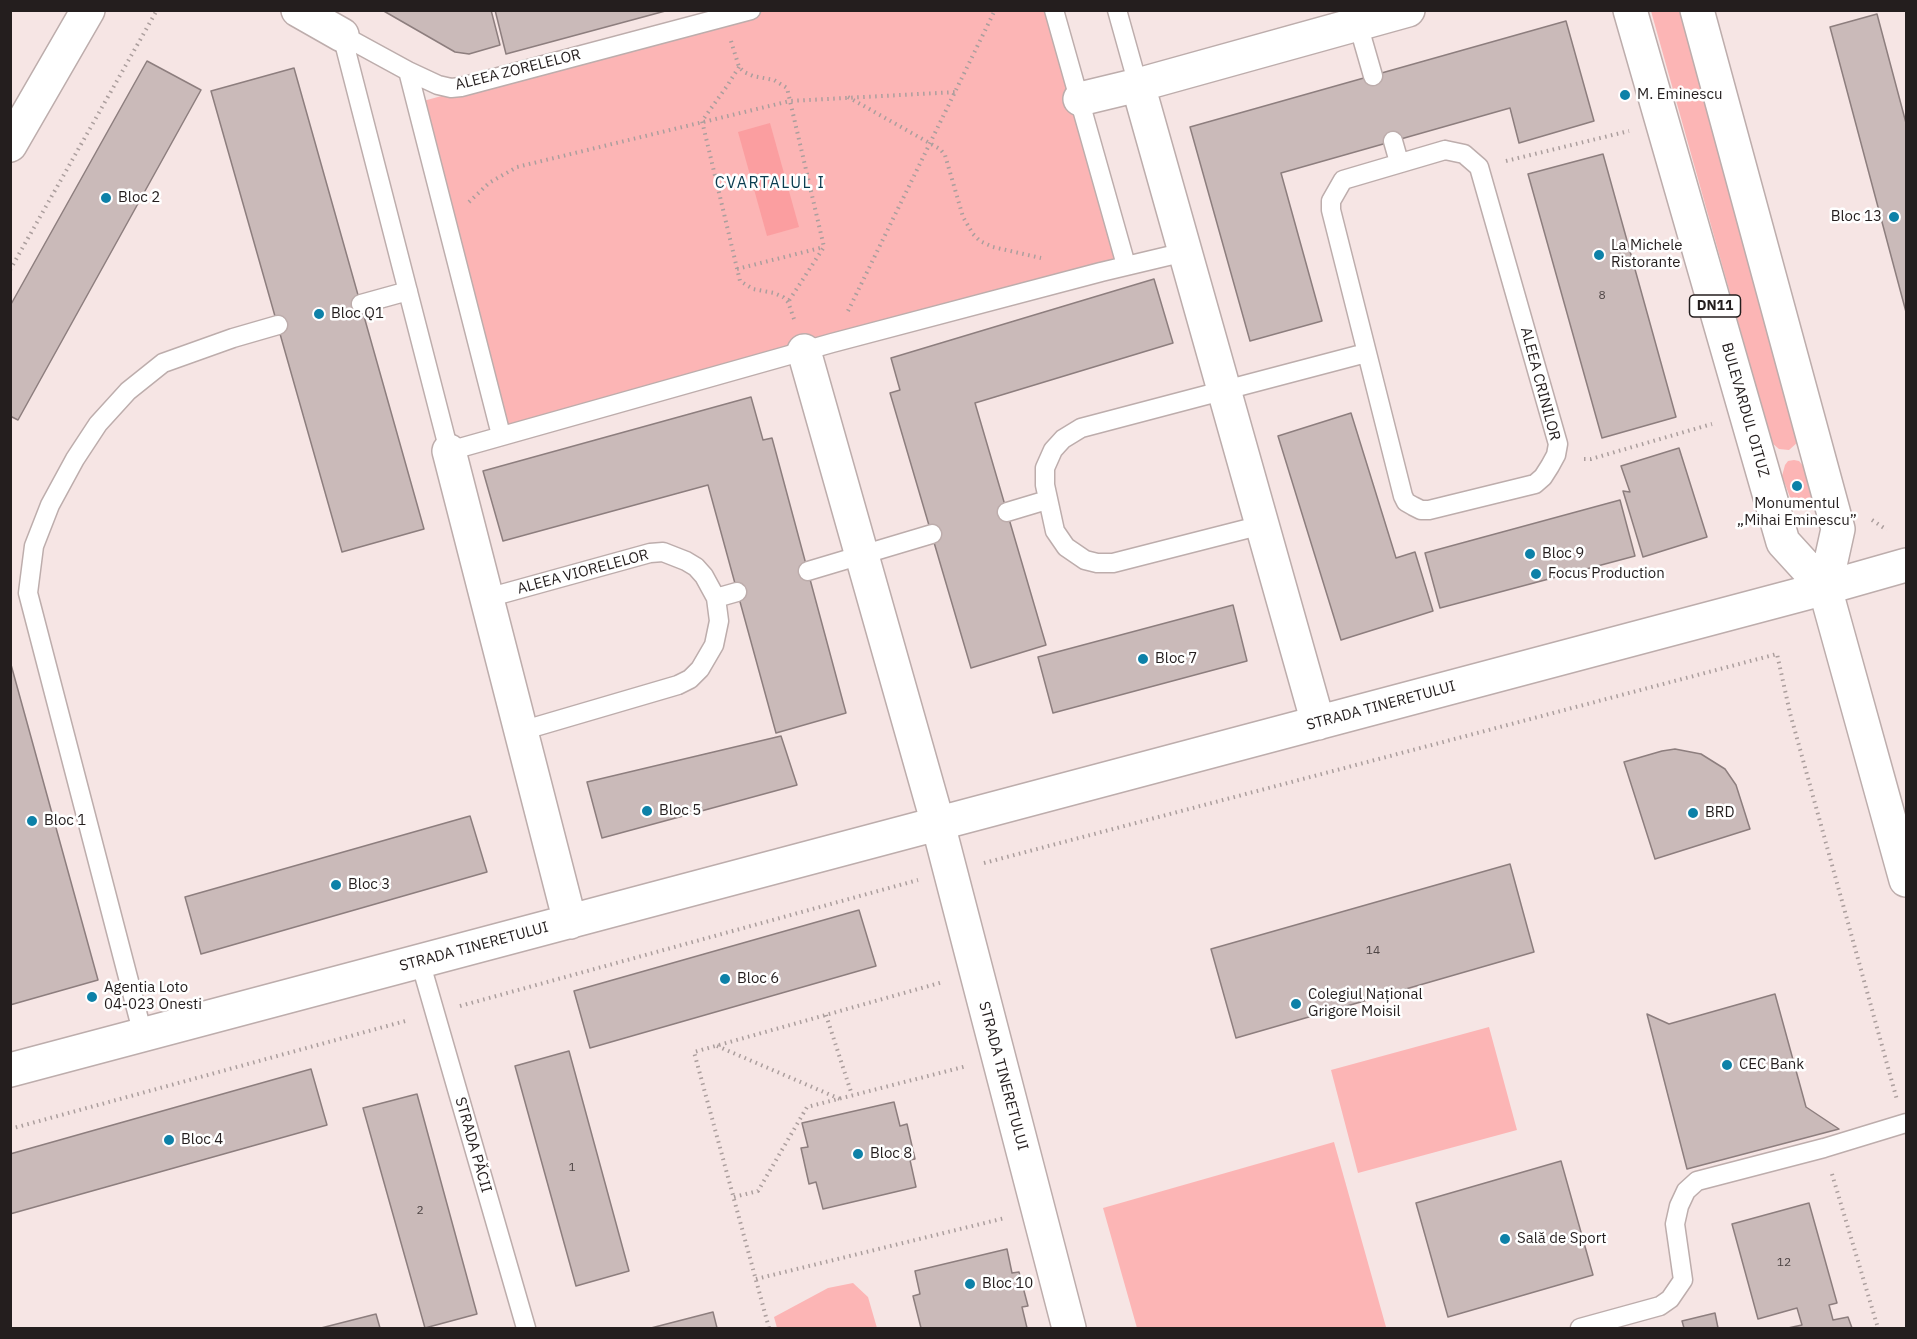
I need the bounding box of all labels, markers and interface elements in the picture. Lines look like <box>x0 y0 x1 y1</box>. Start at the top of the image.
street label: ALEEA ZORELELOR <box>453 46 583 94</box>
place label: M. Eminescu <box>1637 86 1723 104</box>
marker: M. Eminescu <box>1618 88 1632 102</box>
district label: CVARTALUL I <box>715 173 825 193</box>
place label: Bloc 2 <box>118 189 160 207</box>
marker: Bloc 2 <box>99 191 113 205</box>
place label: Bloc 13 <box>1831 208 1882 226</box>
marker: Bloc 13 <box>1887 210 1901 224</box>
place label: La Michele Ristorante <box>1611 237 1683 272</box>
marker: La Michele Ristorante <box>1592 248 1606 262</box>
house number: 8 <box>1598 289 1606 303</box>
road number: DN11 <box>1690 295 1740 317</box>
place label: Bloc Q1 <box>331 305 384 323</box>
marker: Bloc Q1 <box>312 307 326 321</box>
street label: ALEEA CRINILOR <box>1516 325 1564 443</box>
street label: BULEVARDUL OITUZ <box>1717 341 1773 479</box>
marker: Monumentul „Mihai Eminescu” <box>1790 479 1804 493</box>
place label: Monumentul „Mihai Eminescu” <box>1737 495 1857 530</box>
place label: Bloc 9 <box>1542 545 1584 563</box>
street label: ALEEA VIORELELOR <box>515 546 651 598</box>
marker: Bloc 9 <box>1523 547 1537 561</box>
place label: Focus Production <box>1548 565 1665 583</box>
marker: Focus Production <box>1529 567 1543 581</box>
place label: Bloc 7 <box>1155 650 1197 668</box>
marker: Bloc 7 <box>1136 652 1150 666</box>
street label: STRADA TINERETULUI <box>1305 677 1457 735</box>
place label: Bloc 5 <box>659 802 701 820</box>
marker: Bloc 5 <box>640 804 654 818</box>
place label: BRD <box>1705 804 1734 822</box>
marker: BRD <box>1686 806 1700 820</box>
place label: Bloc 1 <box>44 812 86 830</box>
marker: Bloc 1 <box>25 814 39 828</box>
place label: Bloc 3 <box>348 876 390 894</box>
marker: Bloc 3 <box>329 878 343 892</box>
street label: STRADA TINERETULUI <box>398 918 550 976</box>
house number: 14 <box>1366 944 1380 958</box>
place label: Bloc 6 <box>737 970 779 988</box>
marker: Bloc 6 <box>718 972 732 986</box>
place label: Agentia Loto 04-023 Onesti <box>104 979 202 1014</box>
place label: Colegiul Național Grigore Moisil <box>1308 986 1422 1021</box>
marker: Agentia Loto 04-023 Onesti <box>85 990 99 1004</box>
marker: Colegiul Național Grigore Moisil <box>1289 997 1303 1011</box>
street label: STRADA TINERETULUI <box>974 1000 1032 1152</box>
place label: CEC Bank <box>1739 1056 1804 1074</box>
marker: CEC Bank <box>1720 1058 1734 1072</box>
street label: STRADA PĂCII <box>451 1095 495 1195</box>
place label: Bloc 4 <box>181 1131 223 1149</box>
marker: Bloc 4 <box>162 1133 176 1147</box>
place label: Bloc 8 <box>870 1145 912 1163</box>
marker: Bloc 8 <box>851 1147 865 1161</box>
house number: 1 <box>568 1161 576 1175</box>
house number: 2 <box>416 1204 424 1218</box>
place label: Sală de Sport <box>1517 1230 1606 1248</box>
marker: Sală de Sport <box>1498 1232 1512 1246</box>
house number: 12 <box>1777 1256 1791 1270</box>
place label: Bloc 10 <box>982 1275 1033 1293</box>
marker: Bloc 10 <box>963 1277 977 1291</box>

